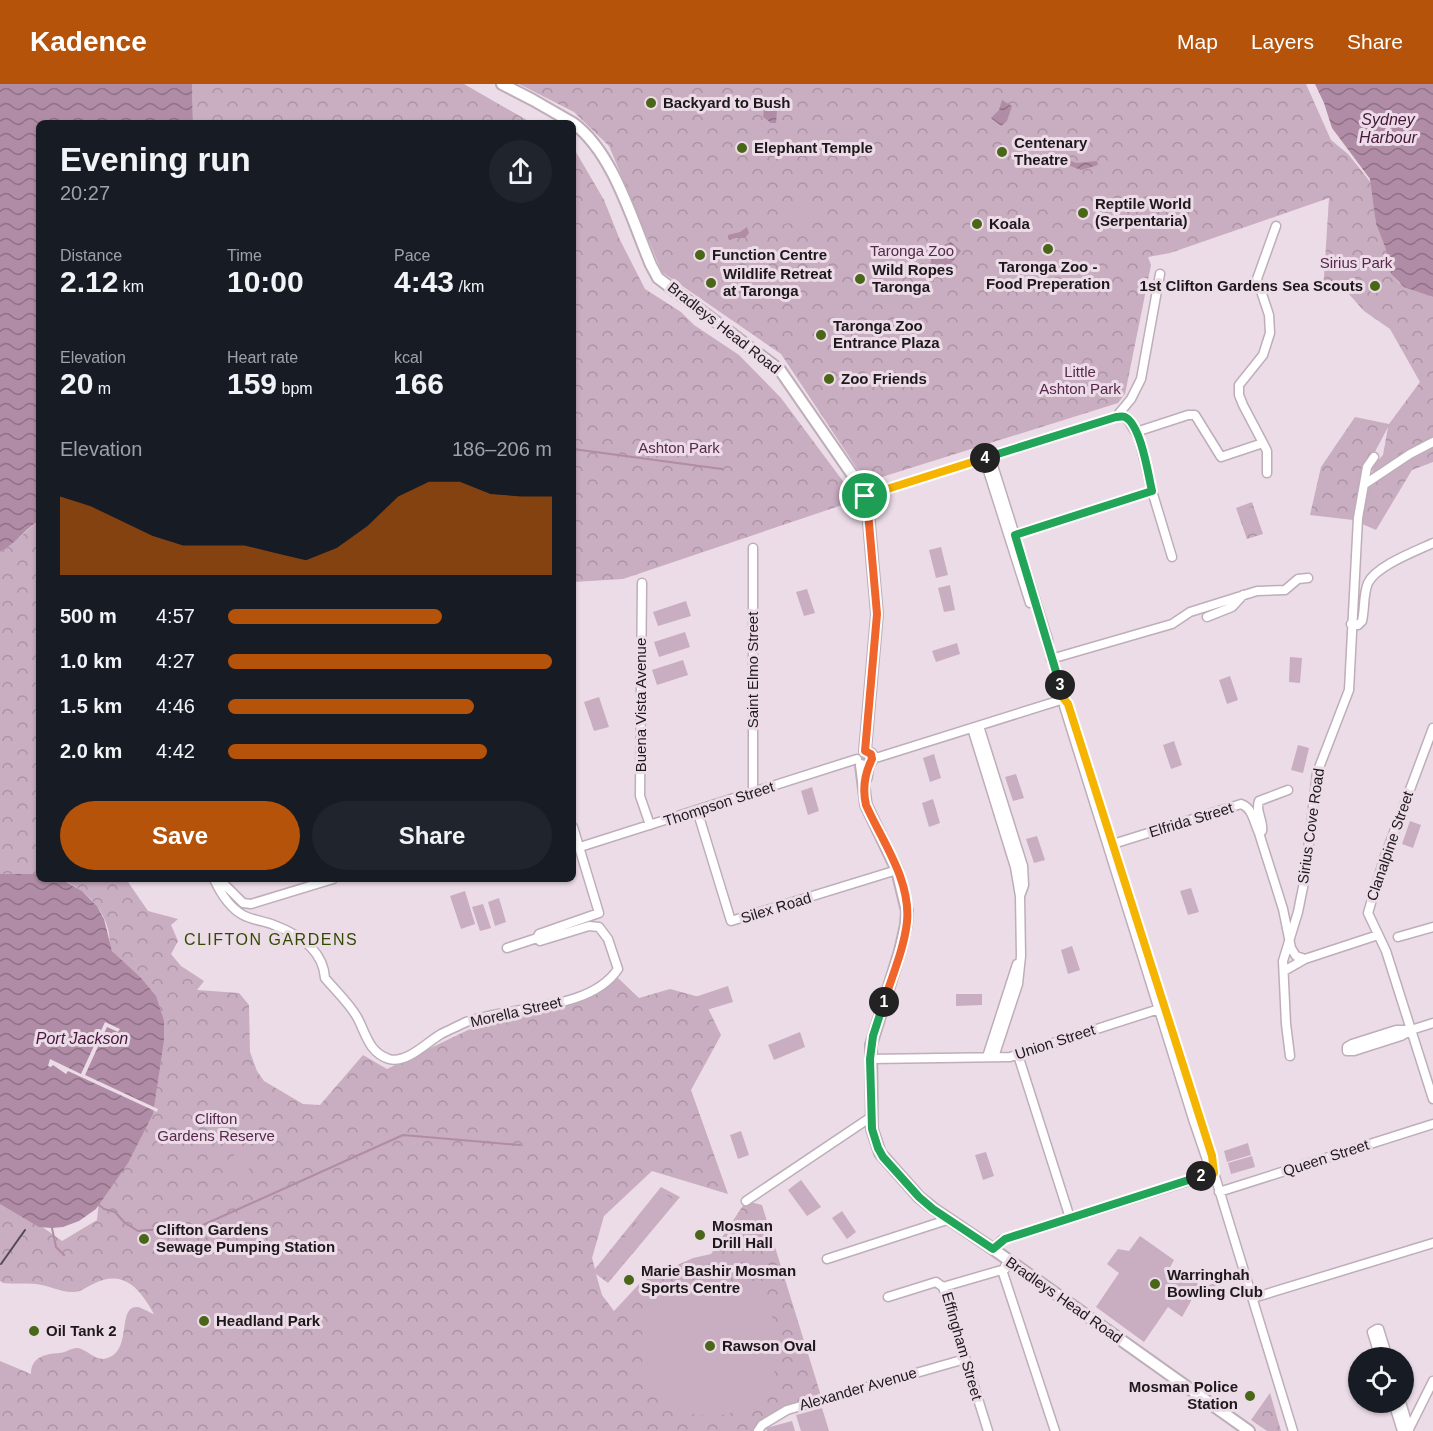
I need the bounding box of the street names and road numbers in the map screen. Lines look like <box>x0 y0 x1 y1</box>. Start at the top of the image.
street label: Bradleys Head Road <box>665 278 784 377</box>
street label: Saint Elmo Street <box>744 611 761 728</box>
street label: Buena Vista Avenue <box>632 638 649 772</box>
street label: Sirius Cove Road <box>1294 767 1327 885</box>
street label: Thompson Street <box>662 777 777 829</box>
street label: Clanalpine Street <box>1363 788 1417 903</box>
street label: Elfrida Street <box>1147 798 1236 840</box>
street label: Silex Road <box>739 889 813 926</box>
street label: Morella Street <box>468 993 564 1030</box>
street label: Union Street <box>1013 1020 1098 1062</box>
street label: Queen Street <box>1281 1135 1372 1179</box>
street label: Bradleys Head Road <box>1003 1253 1126 1346</box>
street label: Effingham Street <box>939 1290 986 1403</box>
street label: Alexander Avenue <box>797 1364 919 1413</box>

